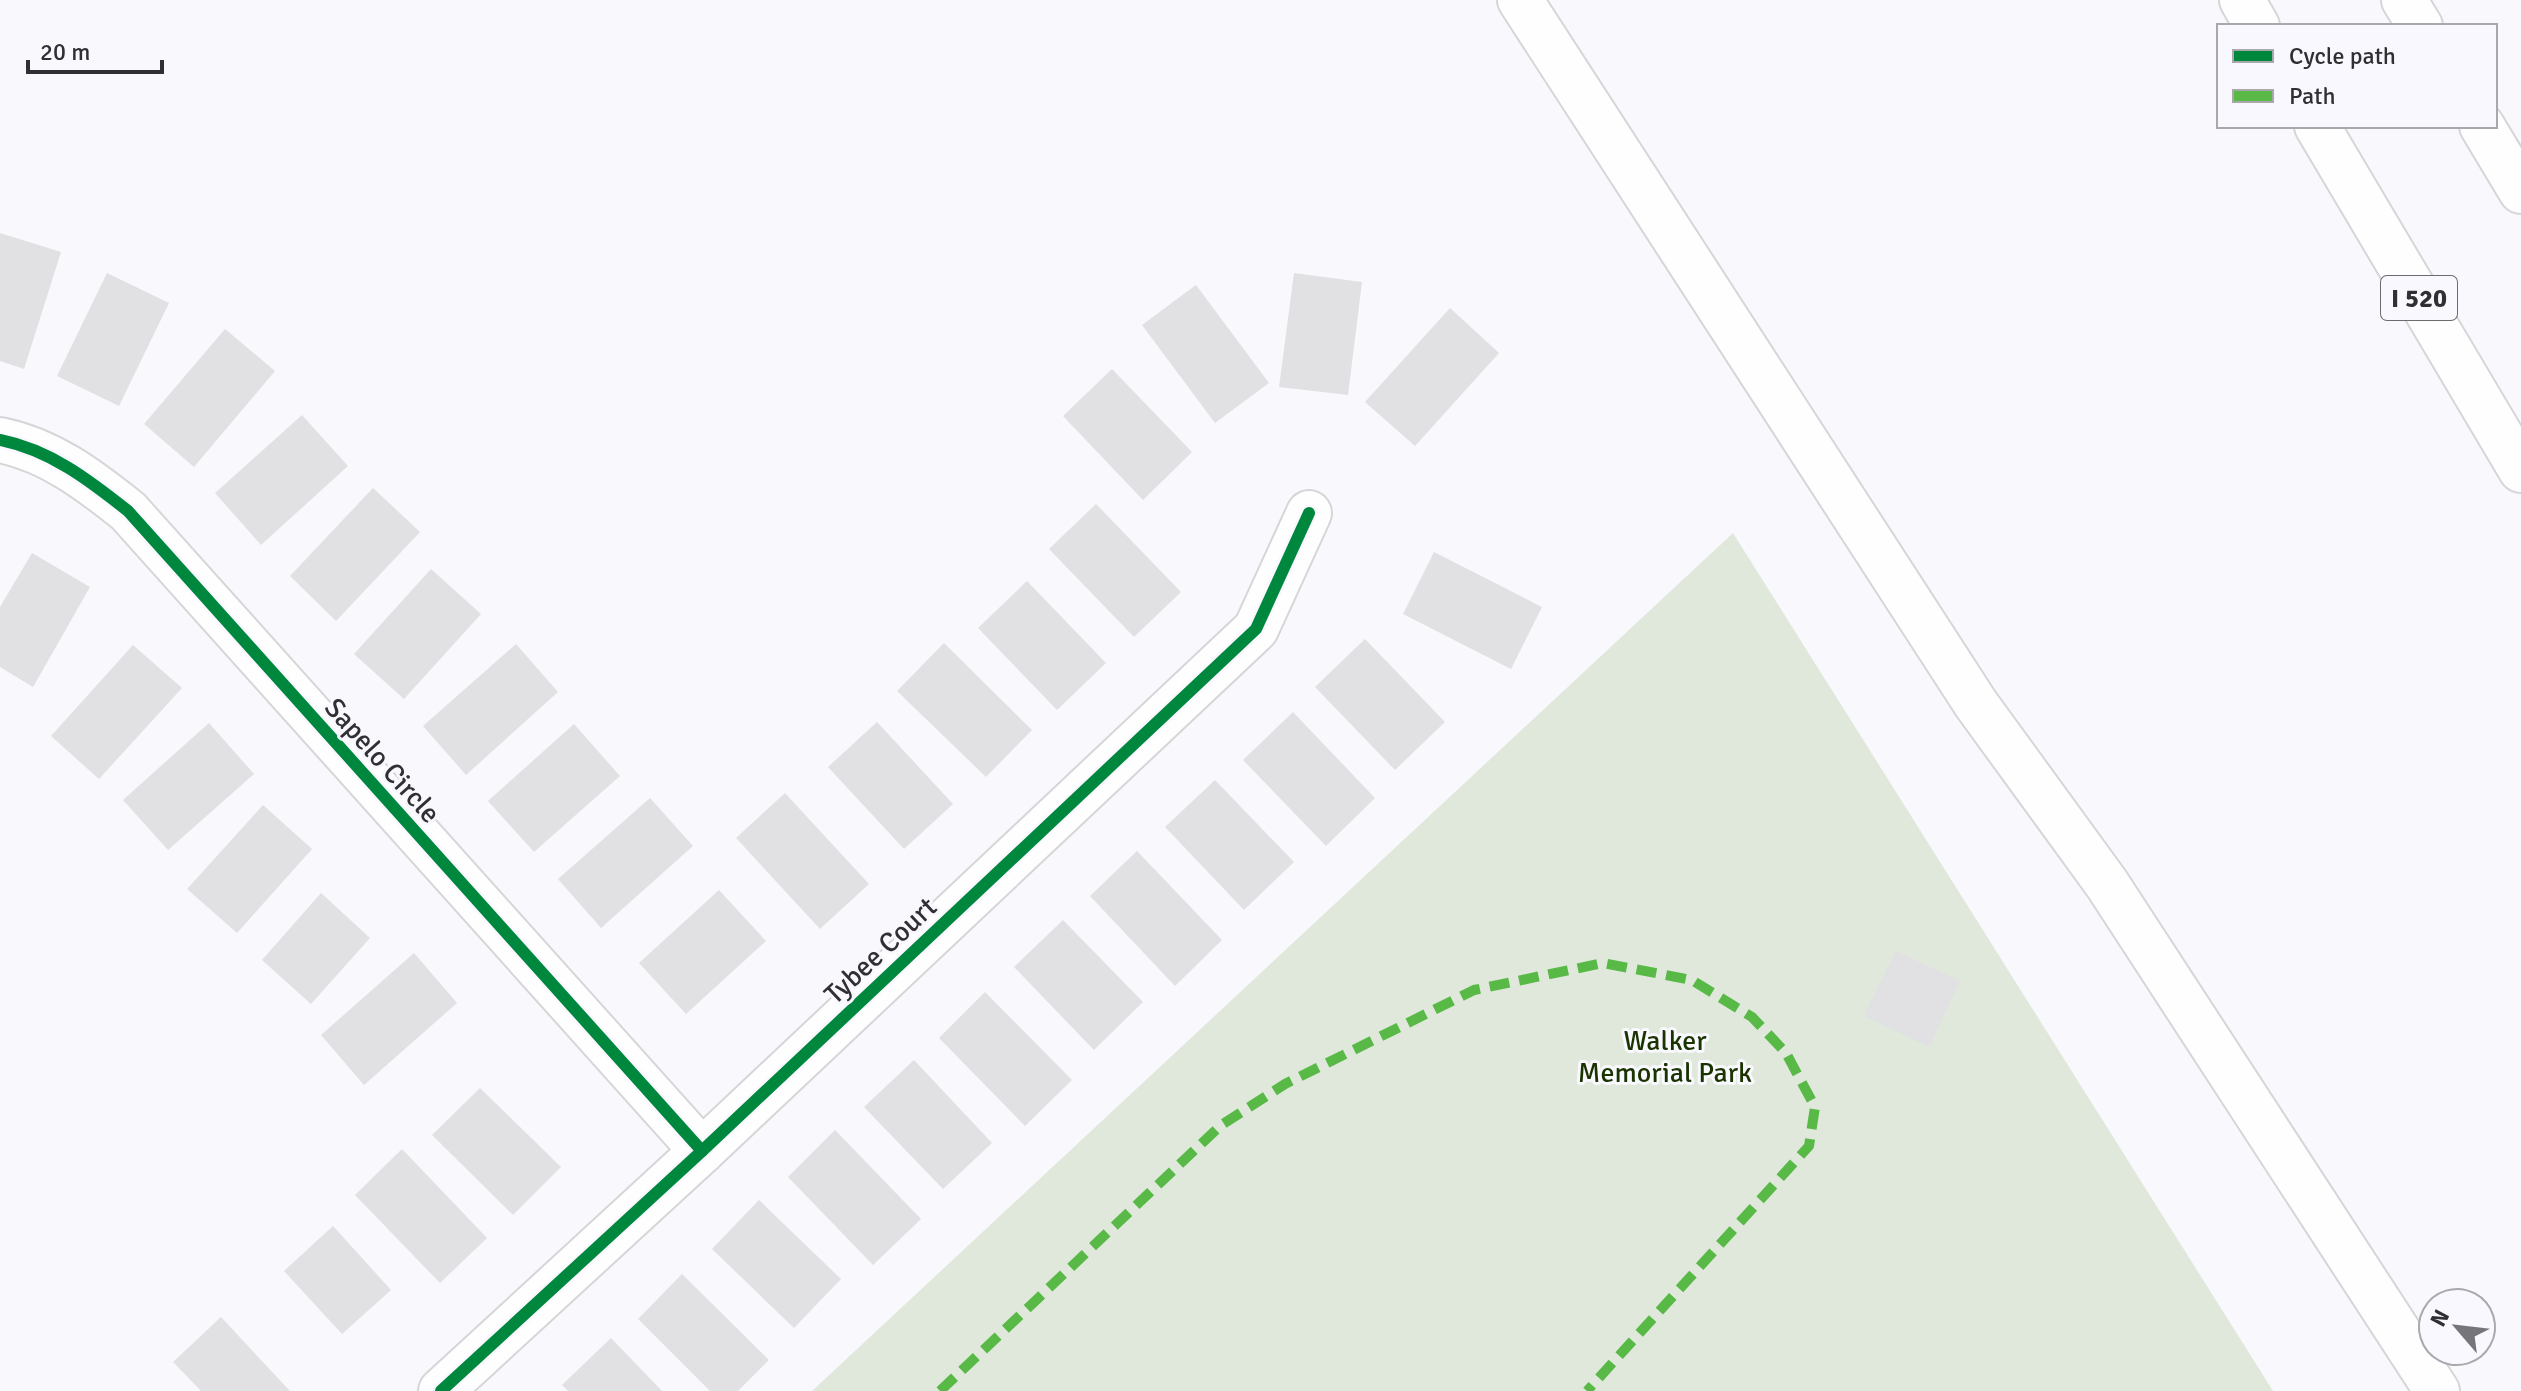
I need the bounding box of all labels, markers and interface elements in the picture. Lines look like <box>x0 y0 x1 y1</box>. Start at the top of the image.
scale bar <box>28 24 162 74</box>
legend <box>2217 24 2497 128</box>
text: 20 m <box>40 37 90 67</box>
text: Cycle path <box>2289 41 2396 71</box>
text: Path <box>2289 81 2335 111</box>
road number: I 520 <box>2381 276 2457 320</box>
street label: Sapelo Circle <box>317 691 447 830</box>
street label: Tybee Court <box>817 890 944 1011</box>
park label: Walker Memorial Park <box>1578 1024 1752 1090</box>
north arrow <box>2417 1287 2497 1367</box>
text: N <box>2424 1305 2455 1331</box>

